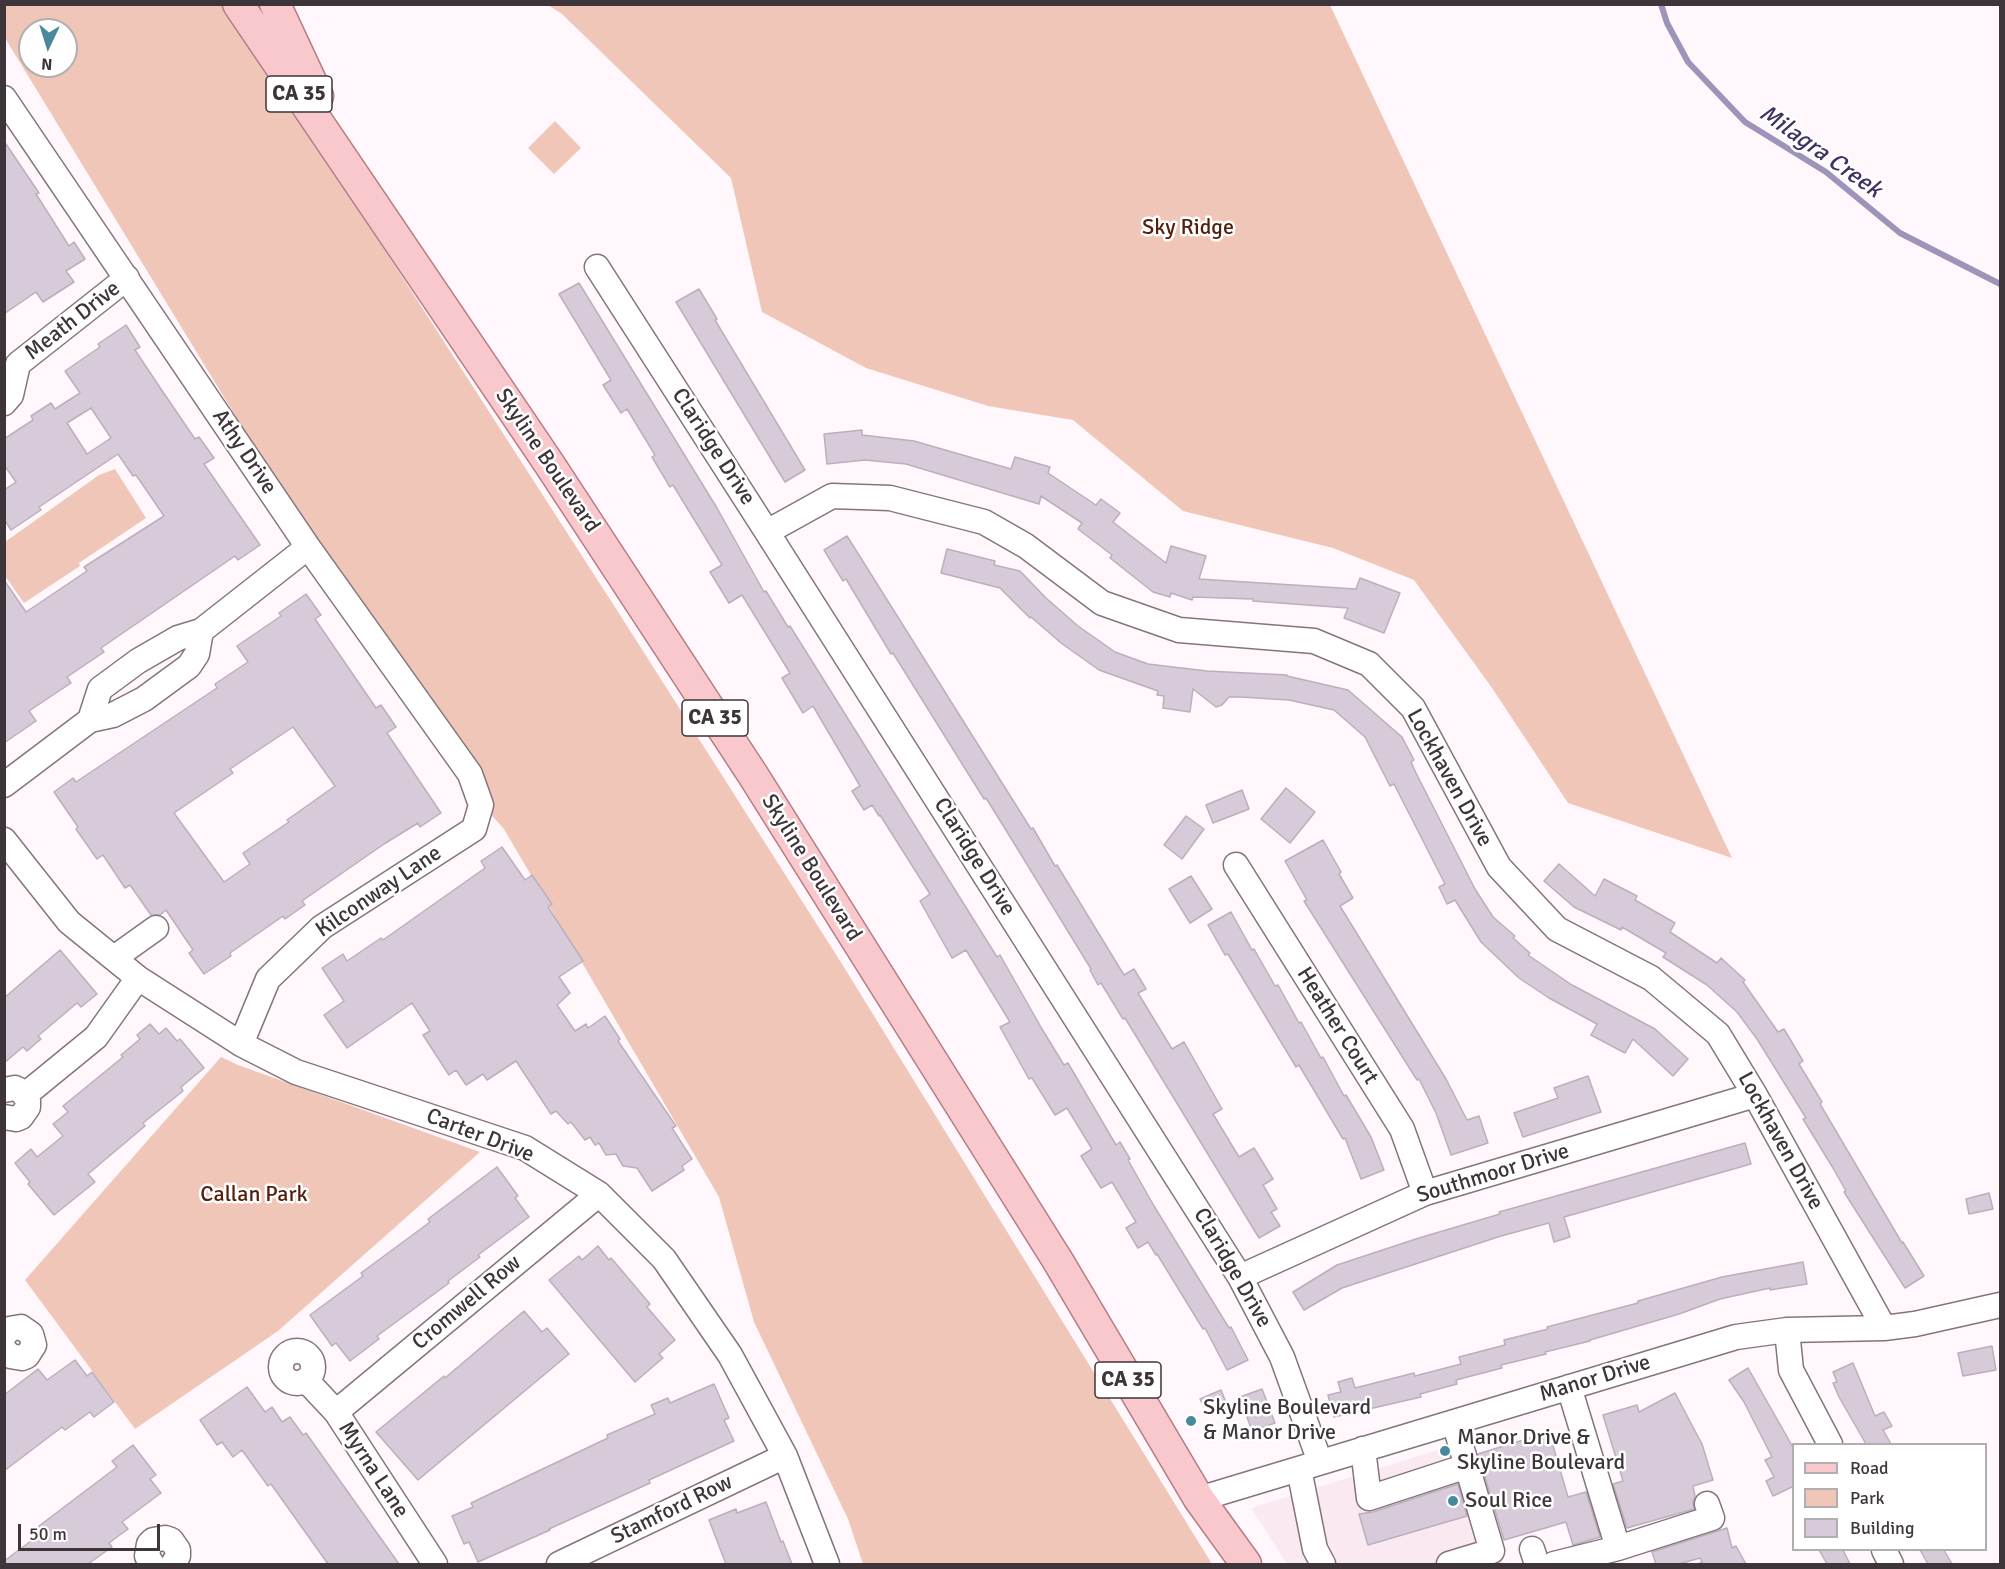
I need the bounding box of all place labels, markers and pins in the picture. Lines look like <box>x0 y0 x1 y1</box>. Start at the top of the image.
place label: Skyline Boulevard & Manor Drive <box>1203 1395 1371 1446</box>
marker: Skyline Boulevard & Manor Drive <box>1184 1414 1198 1428</box>
place label: Manor Drive & Skyline Boulevard <box>1457 1425 1625 1476</box>
marker: Manor Drive & Skyline Boulevard <box>1438 1444 1452 1458</box>
place label: Soul Rice <box>1465 1488 1552 1514</box>
marker: Soul Rice <box>1446 1494 1460 1508</box>

